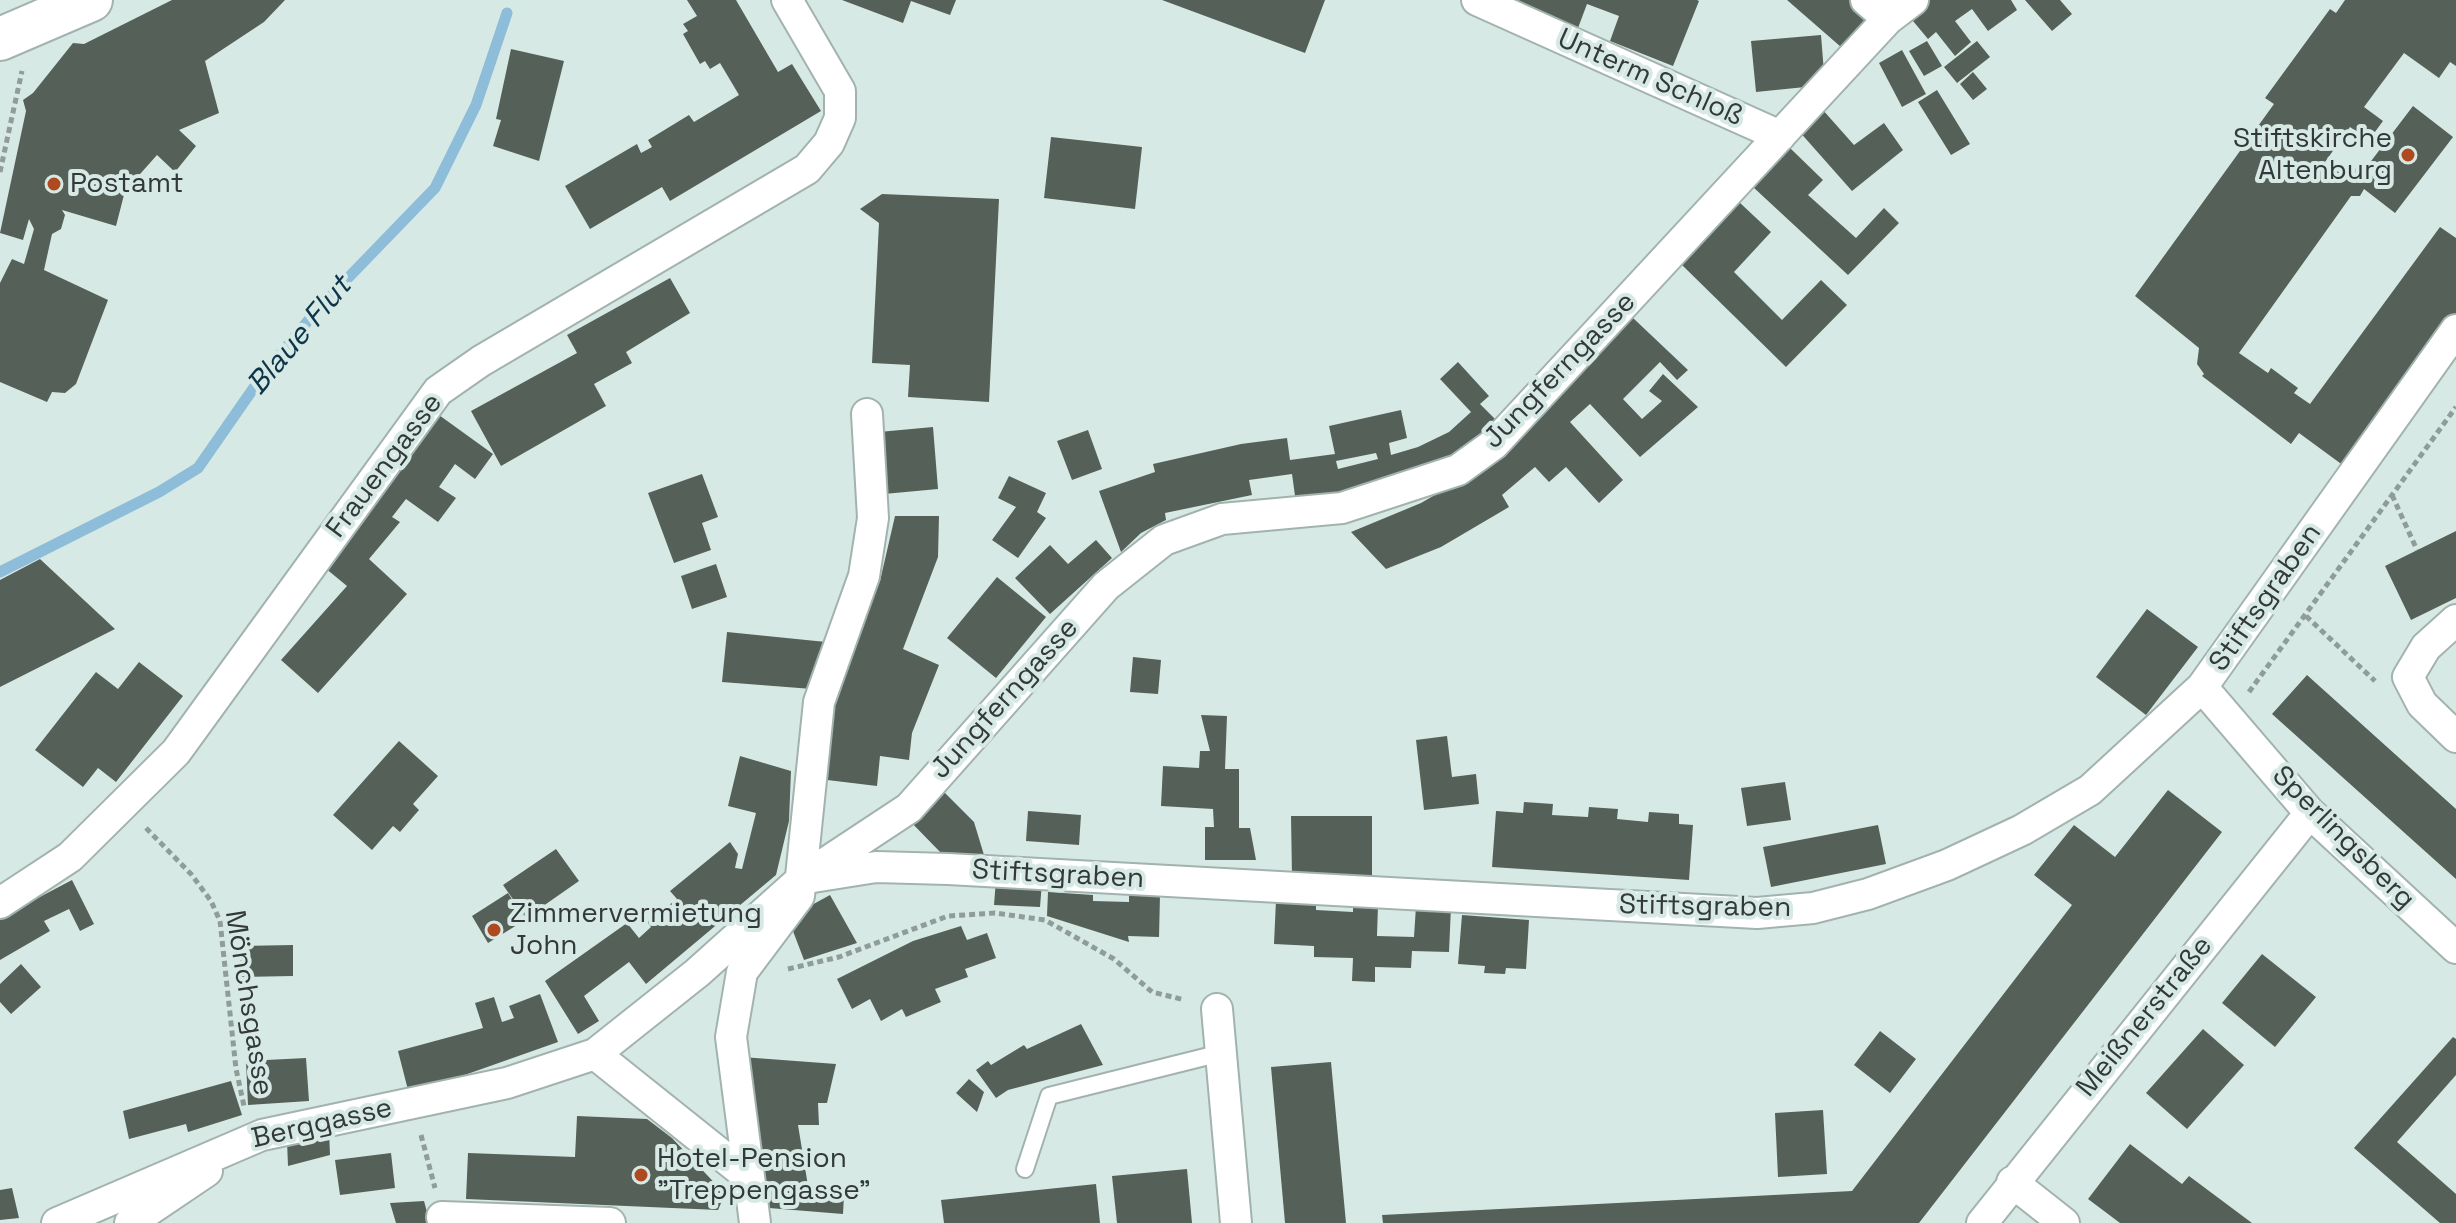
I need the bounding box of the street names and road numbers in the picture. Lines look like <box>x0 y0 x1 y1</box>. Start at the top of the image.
street label: Unterm Schloß <box>1552 22 1748 134</box>
street label: Jungferngasse <box>1477 286 1643 456</box>
street label: Frauengasse <box>320 387 450 545</box>
street label: Stiftsgraben <box>2203 518 2329 678</box>
street label: Jungferngasse <box>924 612 1086 786</box>
street label: Sperlingsberg <box>2264 759 2422 917</box>
street label: Stiftsgraben <box>971 854 1145 896</box>
street label: Stiftsgraben <box>1619 889 1791 925</box>
street label: Mönchsgasse <box>217 908 279 1098</box>
street label: Meißnerstraße <box>2070 930 2220 1104</box>
street label: Berggasse <box>248 1092 396 1156</box>

